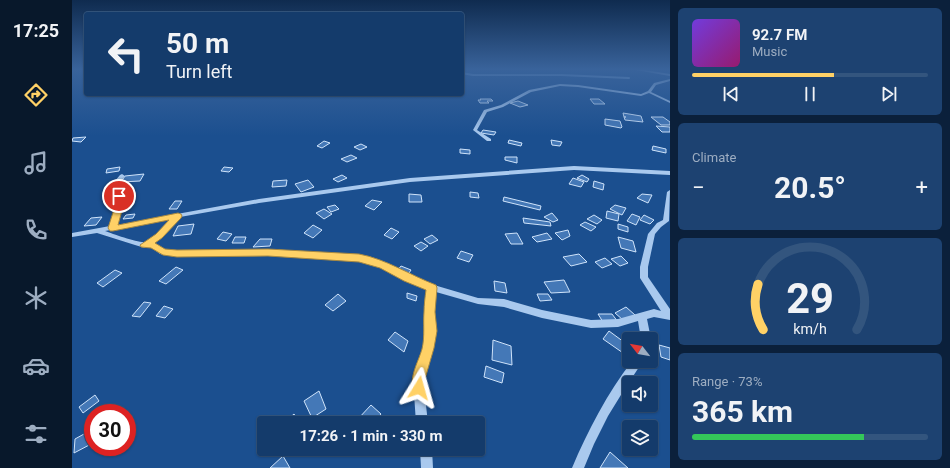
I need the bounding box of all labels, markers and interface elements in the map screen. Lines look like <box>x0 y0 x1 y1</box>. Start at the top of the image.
text: 17:25 <box>13 20 59 41</box>
text: 92.7 FM <box>752 26 807 44</box>
text: 50 m <box>166 27 229 60</box>
icon: left <box>100 28 152 80</box>
text: Music <box>752 44 787 59</box>
text: Turn left <box>166 61 232 82</box>
icon: directions <box>22 81 50 109</box>
icon: previous <box>720 83 742 105</box>
icon: pause <box>799 83 821 105</box>
icon: next <box>878 83 900 105</box>
icon: music <box>22 149 50 177</box>
text: Climate <box>692 150 736 165</box>
text: 20.5° <box>774 170 846 205</box>
text: − <box>692 175 705 200</box>
text: + <box>916 175 928 200</box>
pin <box>102 179 136 213</box>
icon: arrive <box>108 185 130 207</box>
icon: phone <box>22 216 50 244</box>
text: 29 <box>786 273 834 322</box>
icon: climate <box>22 284 50 312</box>
text: km/h <box>793 320 827 336</box>
north arrow <box>622 332 658 368</box>
map controls <box>622 332 658 456</box>
icon: car <box>22 352 50 380</box>
position arrow <box>398 367 440 409</box>
text: Range · 73% <box>692 374 762 389</box>
button: sound <box>622 376 658 412</box>
text: 365 km <box>692 394 793 429</box>
speed limit sign: 30 <box>84 404 136 456</box>
icon: filters <box>22 420 50 448</box>
button: layers <box>622 420 658 456</box>
text: 17:26 · 1 min · 330 m <box>300 427 442 445</box>

